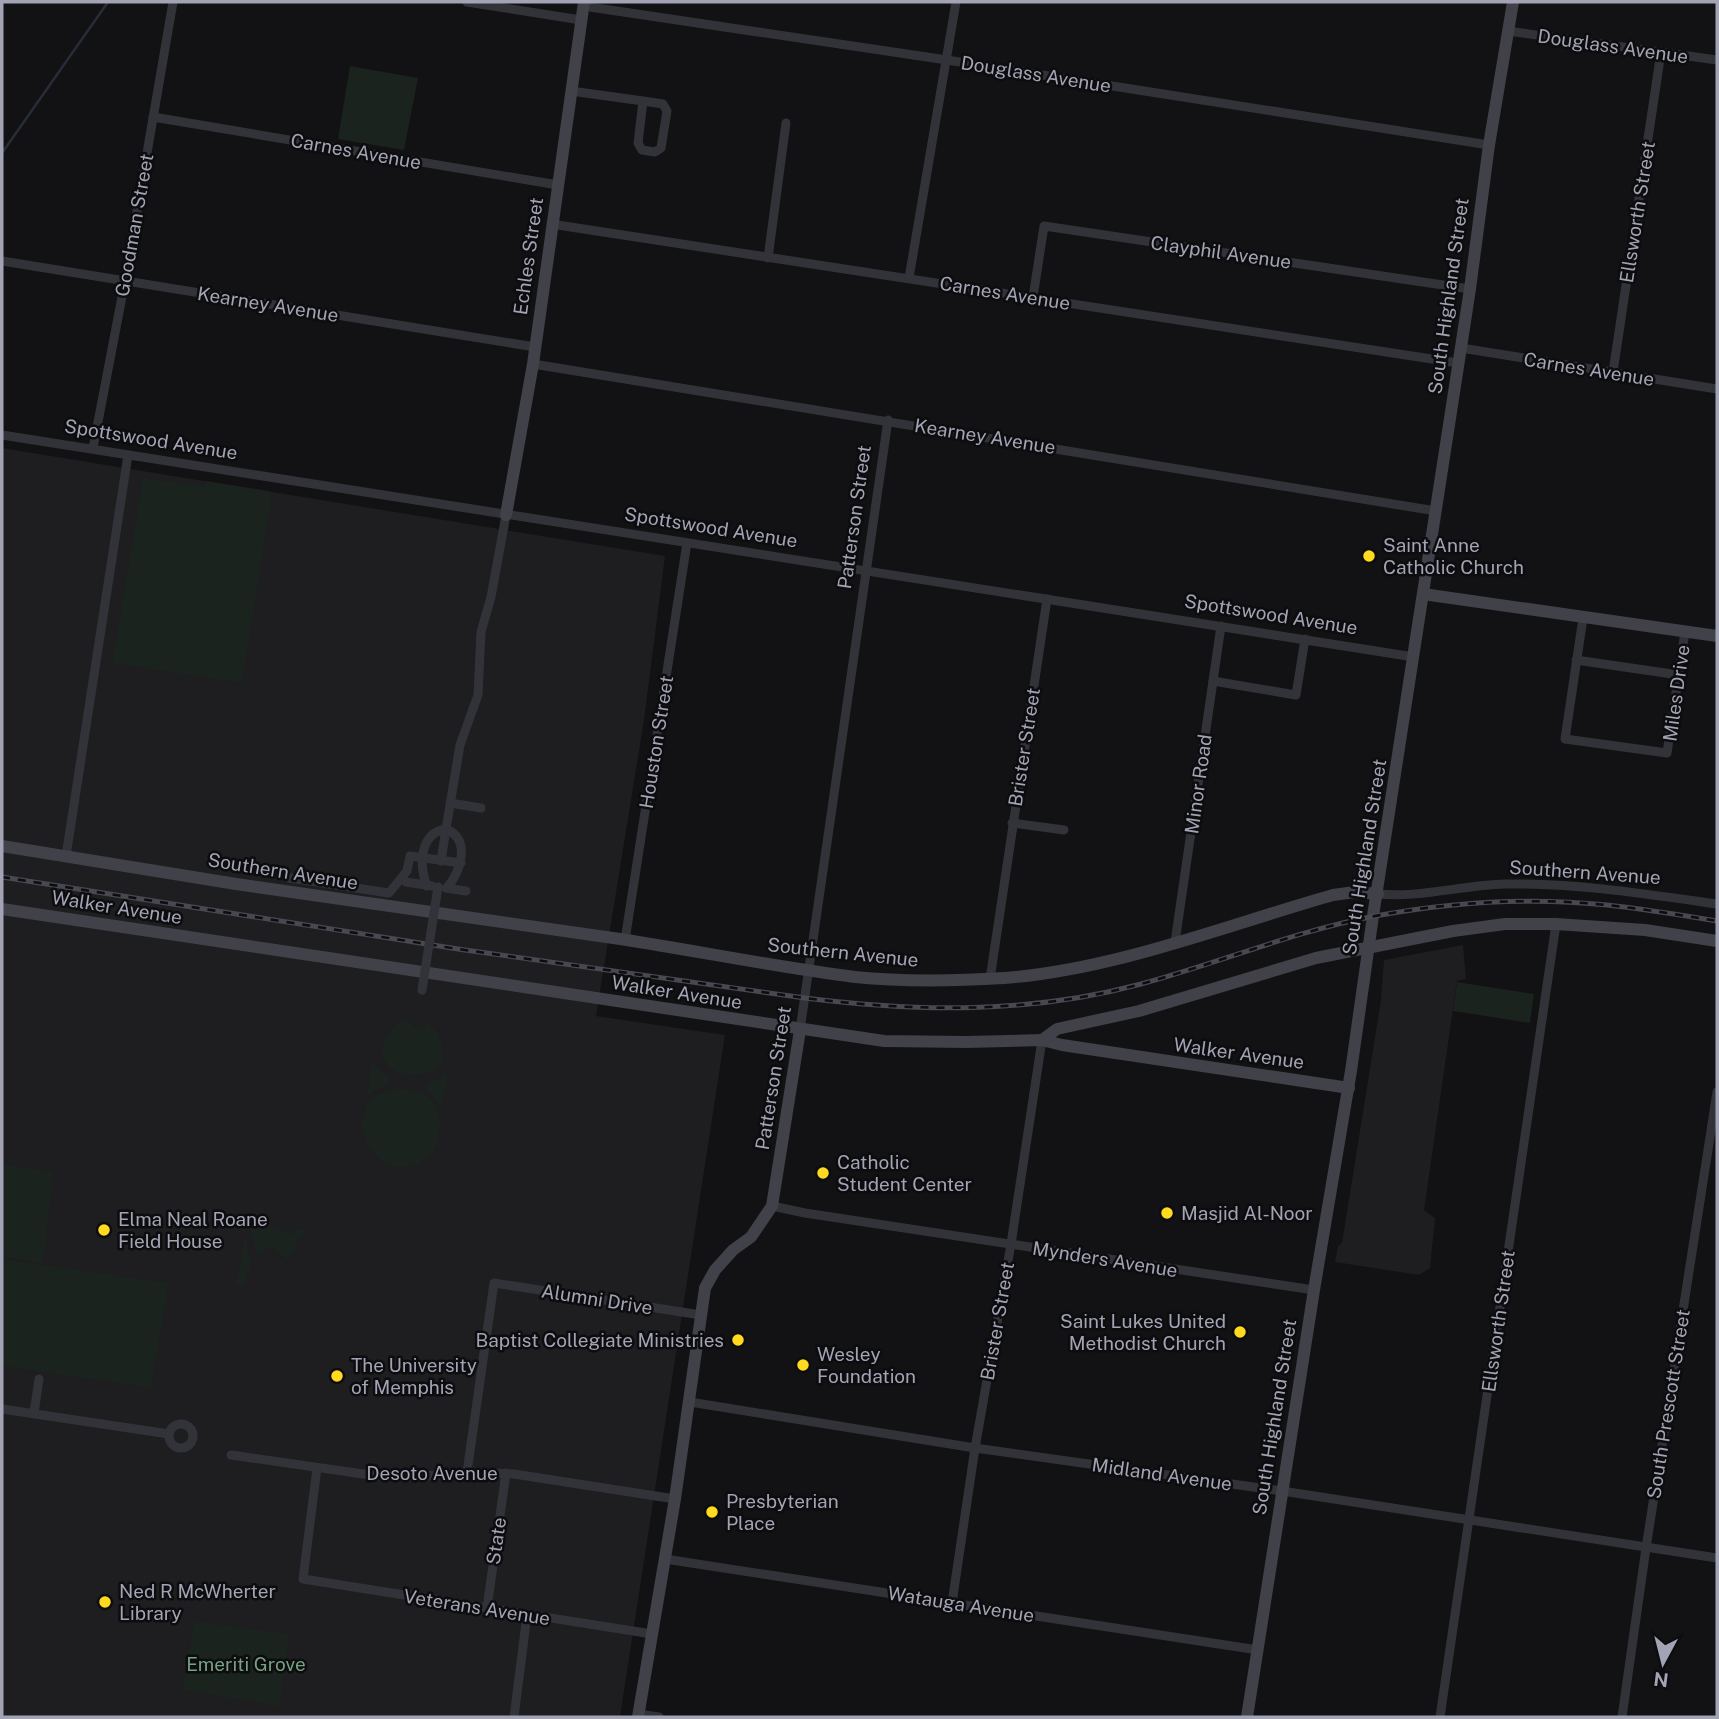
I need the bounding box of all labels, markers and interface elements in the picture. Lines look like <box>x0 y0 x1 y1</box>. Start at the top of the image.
street label: Douglass Avenue <box>1536 25 1690 67</box>
street label: Douglass Avenue <box>959 51 1113 97</box>
street label: Carnes Avenue <box>289 129 423 173</box>
street label: Ellsworth Street <box>1615 140 1659 284</box>
street label: Goodman Street <box>111 152 157 298</box>
street label: Echles Street <box>509 196 547 316</box>
street label: South Highland Street <box>1423 196 1473 396</box>
street label: Clayphil Avenue <box>1149 231 1293 273</box>
street label: Carnes Avenue <box>938 272 1072 314</box>
street label: Kearney Avenue <box>196 282 340 326</box>
street label: Carnes Avenue <box>1522 348 1656 390</box>
street label: Spottswood Avenue <box>63 414 239 464</box>
street label: Kearney Avenue <box>913 414 1057 458</box>
street label: Patterson Street <box>833 444 875 590</box>
street label: Spottswood Avenue <box>623 502 799 552</box>
place label: Saint Anne Catholic Church <box>1383 534 1524 578</box>
marker: Saint Anne Catholic Church <box>1361 548 1377 564</box>
street label: Spottswood Avenue <box>1183 589 1359 639</box>
street label: Miles Drive <box>1658 643 1694 743</box>
street label: Houston Street <box>635 674 677 810</box>
street label: Brister Street <box>1004 686 1044 808</box>
street label: Minor Road <box>1180 733 1216 835</box>
street label: South Highland Street <box>1338 757 1390 957</box>
street label: Southern Avenue <box>206 848 360 894</box>
street label: Southern Avenue <box>1508 856 1662 888</box>
street label: Walker Avenue <box>50 886 184 928</box>
street label: Southern Avenue <box>766 933 920 971</box>
street label: Walker Avenue <box>610 971 744 1013</box>
street label: Patterson Street <box>751 1005 795 1151</box>
street label: Walker Avenue <box>1172 1033 1306 1073</box>
place label: Catholic Student Center <box>837 1151 972 1195</box>
marker: Catholic Student Center <box>815 1165 831 1181</box>
place label: Masjid Al-Noor <box>1181 1202 1313 1224</box>
marker: Masjid Al-Noor <box>1159 1205 1175 1221</box>
place label: Elma Neal Roane Field House <box>118 1208 268 1252</box>
marker: Elma Neal Roane Field House <box>96 1222 112 1238</box>
street label: Mynders Avenue <box>1031 1237 1179 1281</box>
street label: Ellsworth Street <box>1477 1249 1519 1393</box>
street label: Brister Street <box>976 1260 1018 1382</box>
street label: Alumni Drive <box>540 1279 654 1319</box>
street label: South Prescott Street <box>1642 1308 1694 1500</box>
place label: Saint Lukes United Methodist Church <box>1060 1310 1226 1354</box>
street label: South Highland Street <box>1248 1317 1300 1517</box>
marker: Saint Lukes United Methodist Church <box>1232 1324 1248 1340</box>
place label: Baptist Collegiate Ministries <box>476 1329 724 1351</box>
marker: Baptist Collegiate Ministries <box>730 1332 746 1348</box>
place label: Wesley Foundation <box>817 1343 916 1387</box>
place label: The University of Memphis <box>351 1354 477 1398</box>
marker: Wesley Foundation <box>795 1357 811 1373</box>
marker: The University of Memphis <box>329 1368 345 1384</box>
street label: Midland Avenue <box>1090 1453 1234 1495</box>
street label: Desoto Avenue <box>366 1462 498 1484</box>
place label: Presbyterian Place <box>726 1490 839 1534</box>
marker: Presbyterian Place <box>704 1504 720 1520</box>
street label: State <box>482 1516 510 1566</box>
place label: Ned R McWherter Library <box>119 1580 276 1624</box>
street label: Watauga Avenue <box>886 1582 1036 1626</box>
street label: Veterans Avenue <box>402 1585 552 1629</box>
marker: Ned R McWherter Library <box>97 1594 113 1610</box>
north arrow <box>1628 1628 1698 1698</box>
park label: Emeriti Grove <box>186 1653 306 1675</box>
text: N <box>1652 1668 1670 1692</box>

